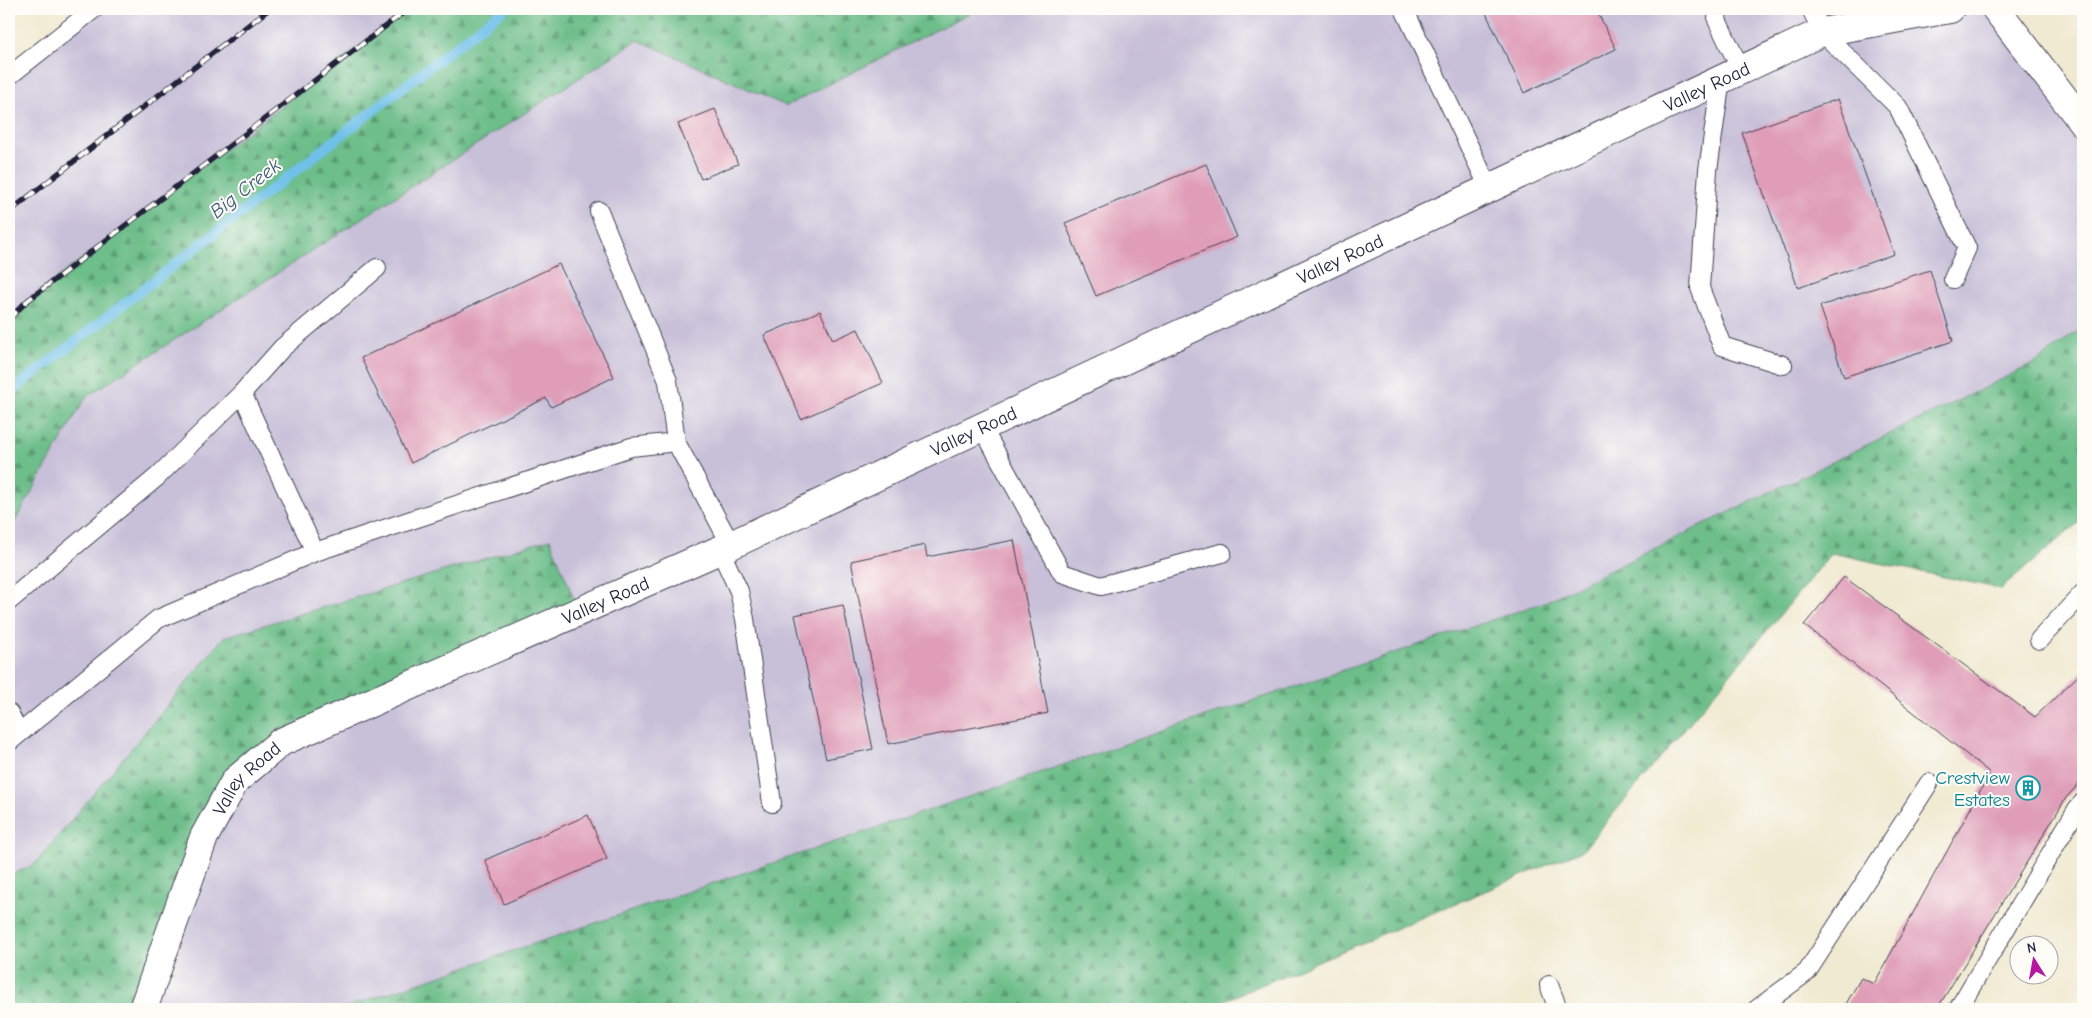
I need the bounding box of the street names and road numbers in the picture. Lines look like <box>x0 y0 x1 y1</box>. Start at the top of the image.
street label: Valley Road <box>1660 58 1754 117</box>
street label: Valley Road <box>1294 230 1387 289</box>
street label: Valley Road <box>927 402 1021 462</box>
street label: Valley Road <box>559 572 653 630</box>
street label: Valley Road <box>208 737 285 819</box>

